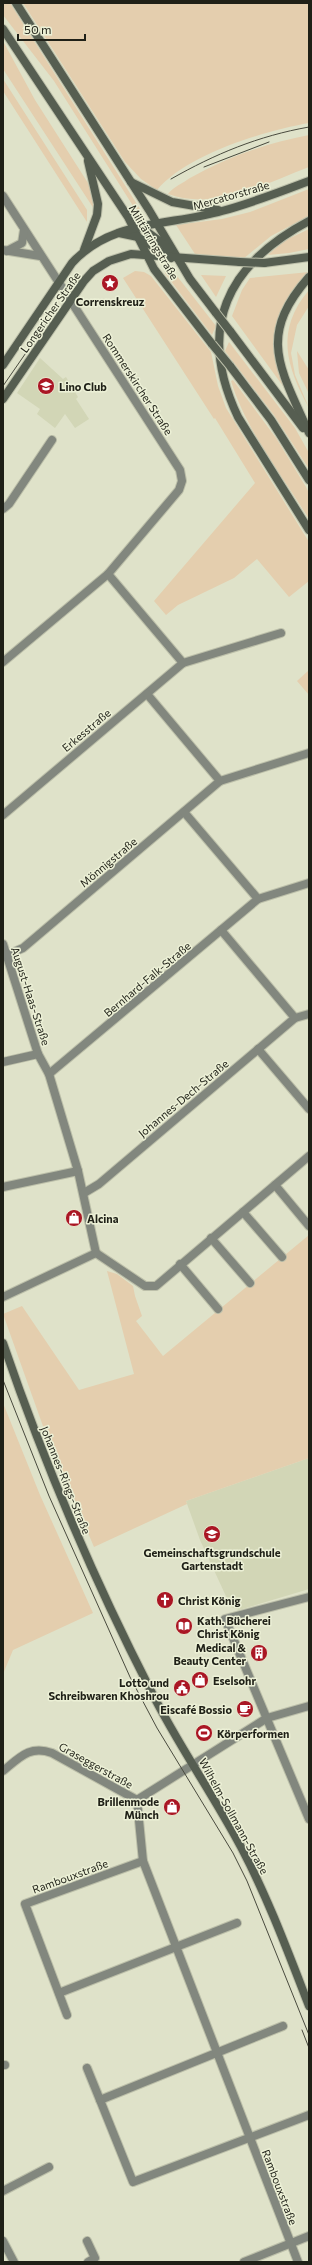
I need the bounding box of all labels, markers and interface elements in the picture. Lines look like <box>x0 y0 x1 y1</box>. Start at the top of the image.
scale bar <box>18 16 85 42</box>
text: 50 m <box>24 22 52 36</box>
street label: Mercatorstraße <box>191 178 271 212</box>
street label: Militärringstraße <box>127 202 182 282</box>
street label: Longericher Straße <box>17 269 83 355</box>
place icon: Correnskreuz <box>100 273 120 293</box>
place label: Correnskreuz <box>76 295 145 308</box>
street label: Rommerskircher Straße <box>100 331 176 437</box>
school or university icon: Lino Club <box>36 376 56 396</box>
place label: Lino Club <box>59 380 107 393</box>
street label: Erkesstraße <box>59 706 113 754</box>
street label: Mönnigstraße <box>77 834 139 890</box>
street label: Bernhard-Falk-Straße <box>101 939 193 1019</box>
street label: August-Haas-Straße <box>9 945 53 1047</box>
street label: Johannes-Dech-Straße <box>135 1056 231 1140</box>
shop icon: Alcina <box>64 1208 84 1228</box>
place label: Alcina <box>87 1212 119 1225</box>
street label: Johannes-Rings-Straße <box>37 1424 94 1536</box>
school or university icon: Gemeinschaftsgrundschule Gartenstadt <box>202 1524 222 1544</box>
place label: Gemeinschaftsgrundschule Gartenstadt <box>143 1546 281 1572</box>
church icon: Christ König <box>155 1590 175 1610</box>
place label: Christ König <box>178 1594 241 1607</box>
place label: Kath. Bücherei Christ König <box>197 1614 271 1640</box>
library icon: Kath. Bücherei Christ König <box>174 1616 194 1636</box>
place label: Medical & Beauty Center <box>173 1641 247 1667</box>
building icon: Medical & Beauty Center <box>249 1643 269 1663</box>
shop icon: Eselsohr <box>190 1670 210 1690</box>
place label: Eselsohr <box>213 1674 256 1687</box>
place label: Lotto und Schreibwaren Khoshrou <box>48 1676 169 1702</box>
public building icon: Lotto und Schreibwaren Khoshrou <box>172 1678 192 1698</box>
cafe icon: Eiscafé Bossio <box>235 1699 255 1719</box>
place label: Eiscafé Bossio <box>160 1703 232 1716</box>
sports icon: Körperformen <box>194 1723 214 1743</box>
place label: Körperformen <box>217 1727 289 1740</box>
street label: Graseggerstraße <box>57 1739 135 1791</box>
street label: Wilhelm-Sollmann-Straße <box>197 1756 271 1876</box>
place label: Brillenmode Münch <box>98 1795 159 1821</box>
shop icon: Brillenmode Münch <box>162 1797 182 1817</box>
street label: Rambouxstraße <box>30 1856 110 1896</box>
street label: Rambouxstraße <box>260 2147 300 2227</box>

